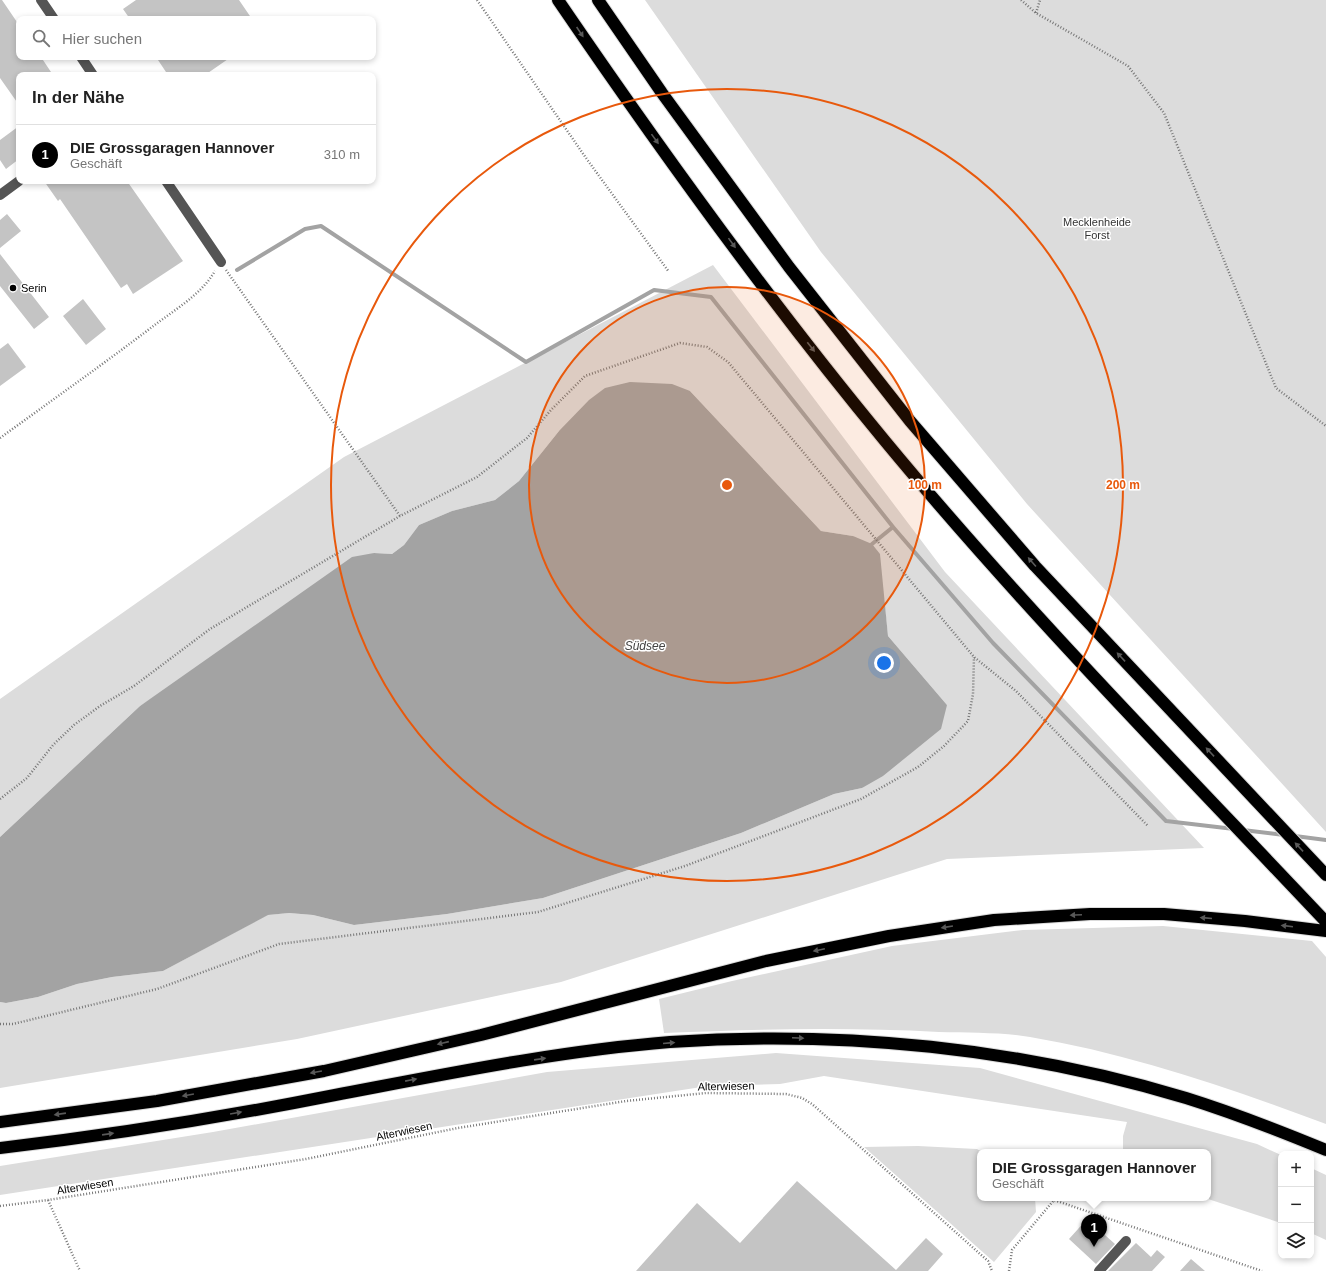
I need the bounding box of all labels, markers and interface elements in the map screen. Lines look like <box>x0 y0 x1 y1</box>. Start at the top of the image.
search box <box>16 16 376 60</box>
icon: search <box>30 27 52 49</box>
one-way arrow <box>576 27 584 37</box>
text: Hier suchen <box>62 30 142 47</box>
text: In der Nähe <box>32 88 125 107</box>
one-way arrow <box>651 133 659 144</box>
text: DIE Grossgaragen Hannover <box>70 139 274 156</box>
text: 1 <box>41 147 49 162</box>
text: 310 m <box>324 147 360 162</box>
text: Geschäft <box>70 156 122 171</box>
park label: Mecklenheide Forst <box>1063 216 1131 241</box>
one-way arrow <box>728 238 736 249</box>
place label: Serin <box>21 282 47 294</box>
marker: Serin <box>8 283 18 293</box>
one-way arrow <box>806 341 815 352</box>
centre of rings <box>720 478 734 492</box>
text: 100 m <box>908 478 942 492</box>
text: 200 m <box>1106 478 1140 492</box>
one-way arrow <box>1028 557 1037 568</box>
water label: Südsee <box>625 639 666 653</box>
one-way arrow <box>1116 652 1126 662</box>
your location <box>874 653 894 673</box>
one-way arrow <box>1205 747 1215 757</box>
one-way arrow <box>1294 842 1304 852</box>
one-way arrow <box>1069 912 1082 918</box>
one-way arrow <box>1200 914 1212 921</box>
one-way arrow <box>1281 923 1293 929</box>
one-way arrow <box>941 924 953 930</box>
one-way arrow <box>813 948 825 954</box>
one-way arrow <box>792 1035 805 1041</box>
one-way arrow <box>663 1039 675 1046</box>
one-way arrow <box>437 1041 449 1047</box>
one-way arrow <box>534 1056 546 1062</box>
one-way arrow <box>310 1069 322 1075</box>
one-way arrow <box>405 1077 418 1083</box>
street label: Alterwiesen <box>697 1080 755 1092</box>
one-way arrow <box>182 1092 194 1098</box>
one-way arrow <box>230 1110 242 1116</box>
one-way arrow <box>54 1111 66 1117</box>
street label: Alterwiesen <box>375 1119 433 1143</box>
one-way arrow <box>102 1131 114 1137</box>
popup <box>977 1149 1211 1201</box>
map controls <box>1278 1151 1314 1259</box>
button: + <box>1278 1151 1314 1187</box>
text: DIE Grossgaragen Hannover <box>992 1159 1196 1176</box>
street label: Alterwiesen <box>56 1176 114 1196</box>
text: Geschäft <box>992 1176 1044 1191</box>
button: − <box>1278 1187 1314 1223</box>
pin: 1 <box>1081 1214 1107 1247</box>
button: layers <box>1278 1223 1314 1259</box>

